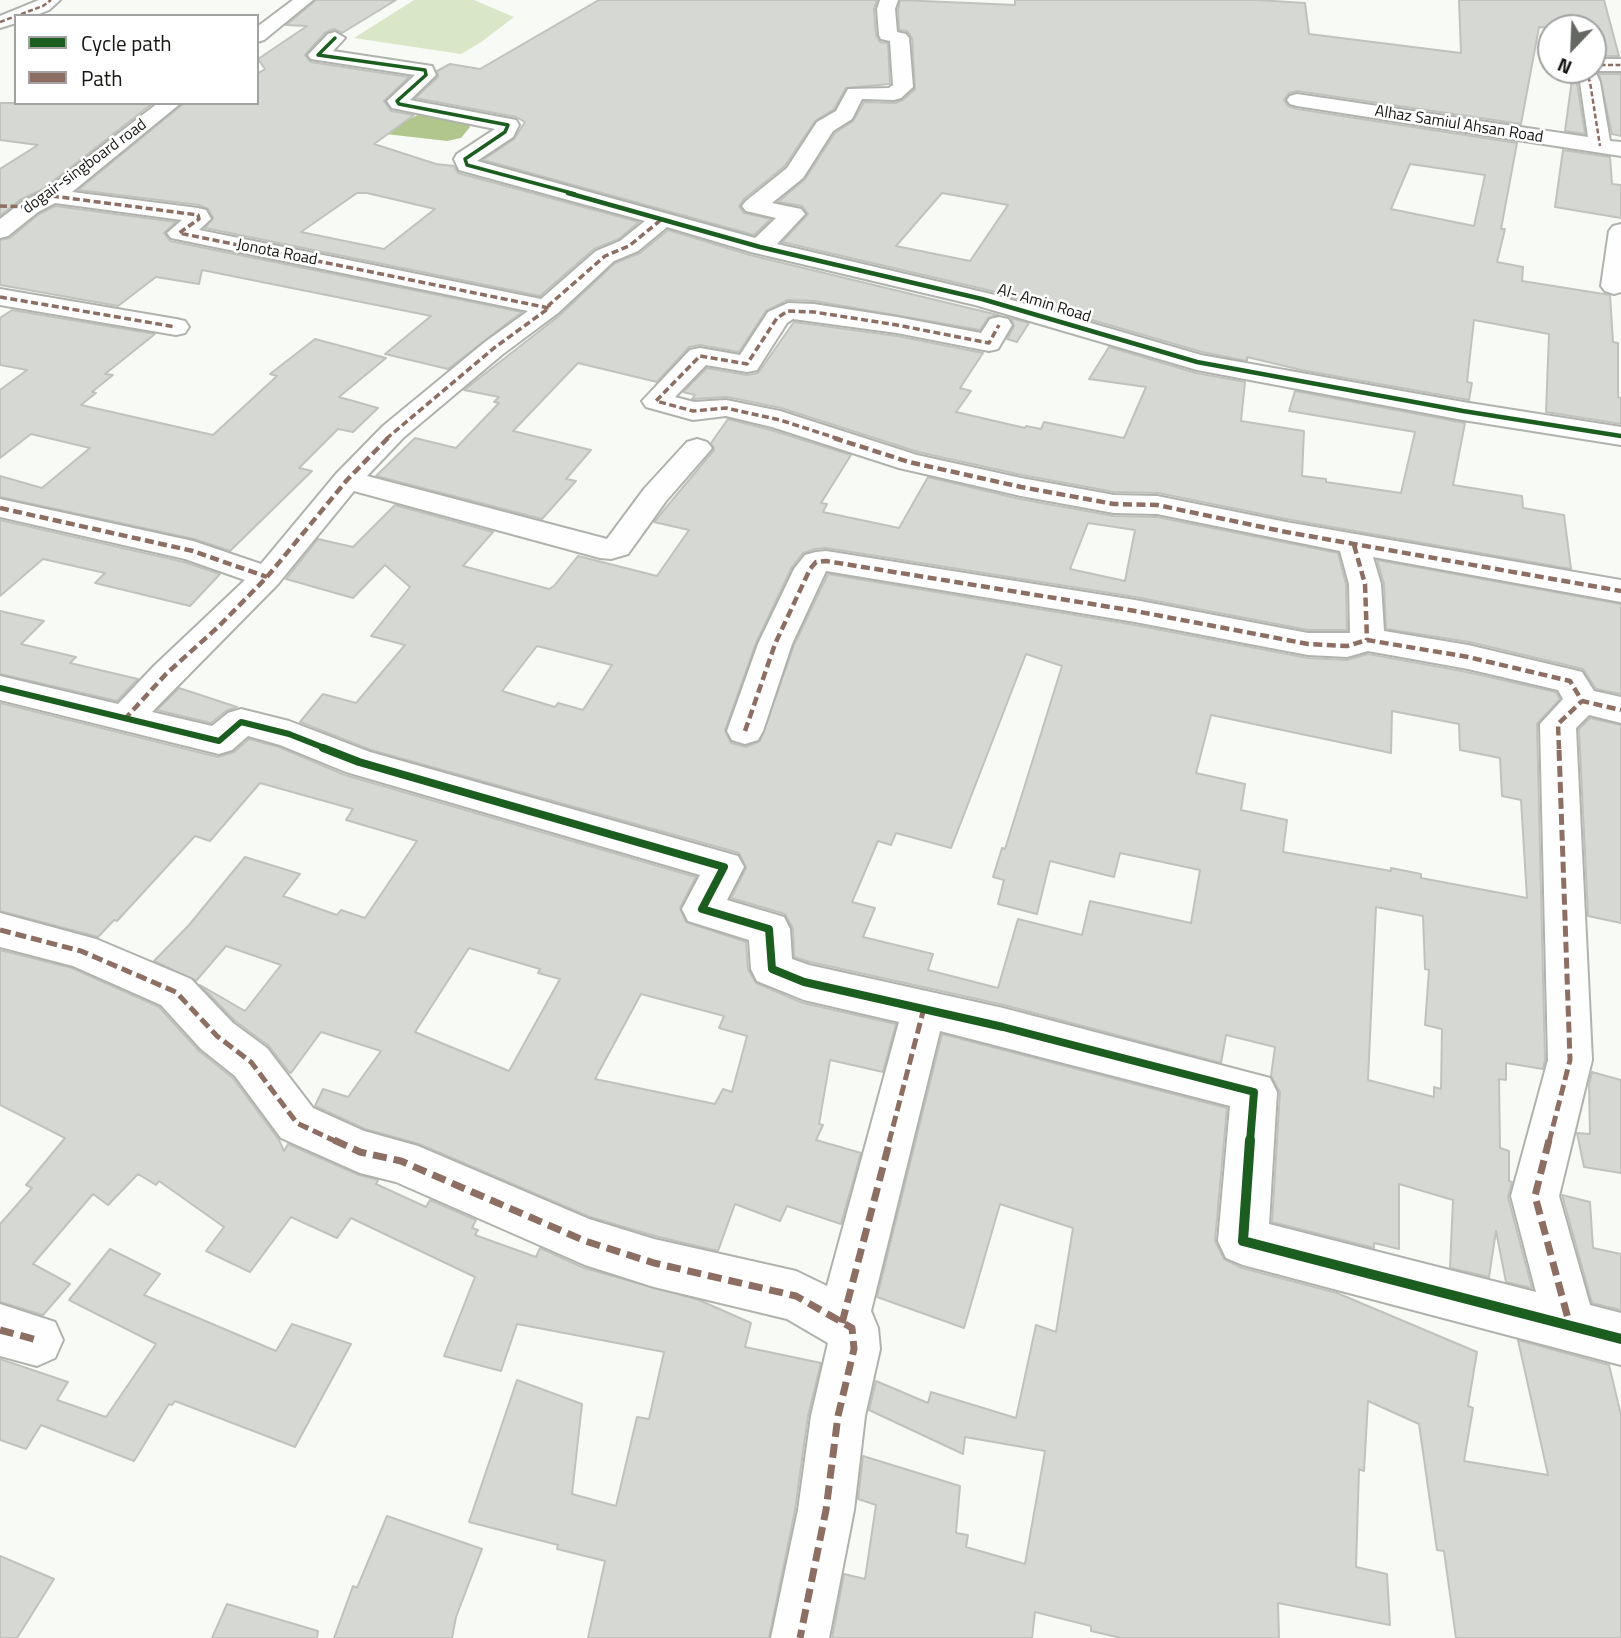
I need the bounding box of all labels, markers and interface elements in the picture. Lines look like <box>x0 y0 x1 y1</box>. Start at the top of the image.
legend <box>14 14 259 105</box>
north arrow <box>1537 14 1607 84</box>
text: Cycle path <box>81 27 172 59</box>
text: N <box>1553 51 1576 83</box>
text: Path <box>81 62 123 94</box>
street label: Alhaz Samiul Ahsan Road <box>1373 102 1545 148</box>
street label: dogair-singboard road <box>19 116 151 218</box>
street label: Jonota Road <box>235 236 319 270</box>
street label: Al- Amin Road <box>995 281 1093 327</box>

